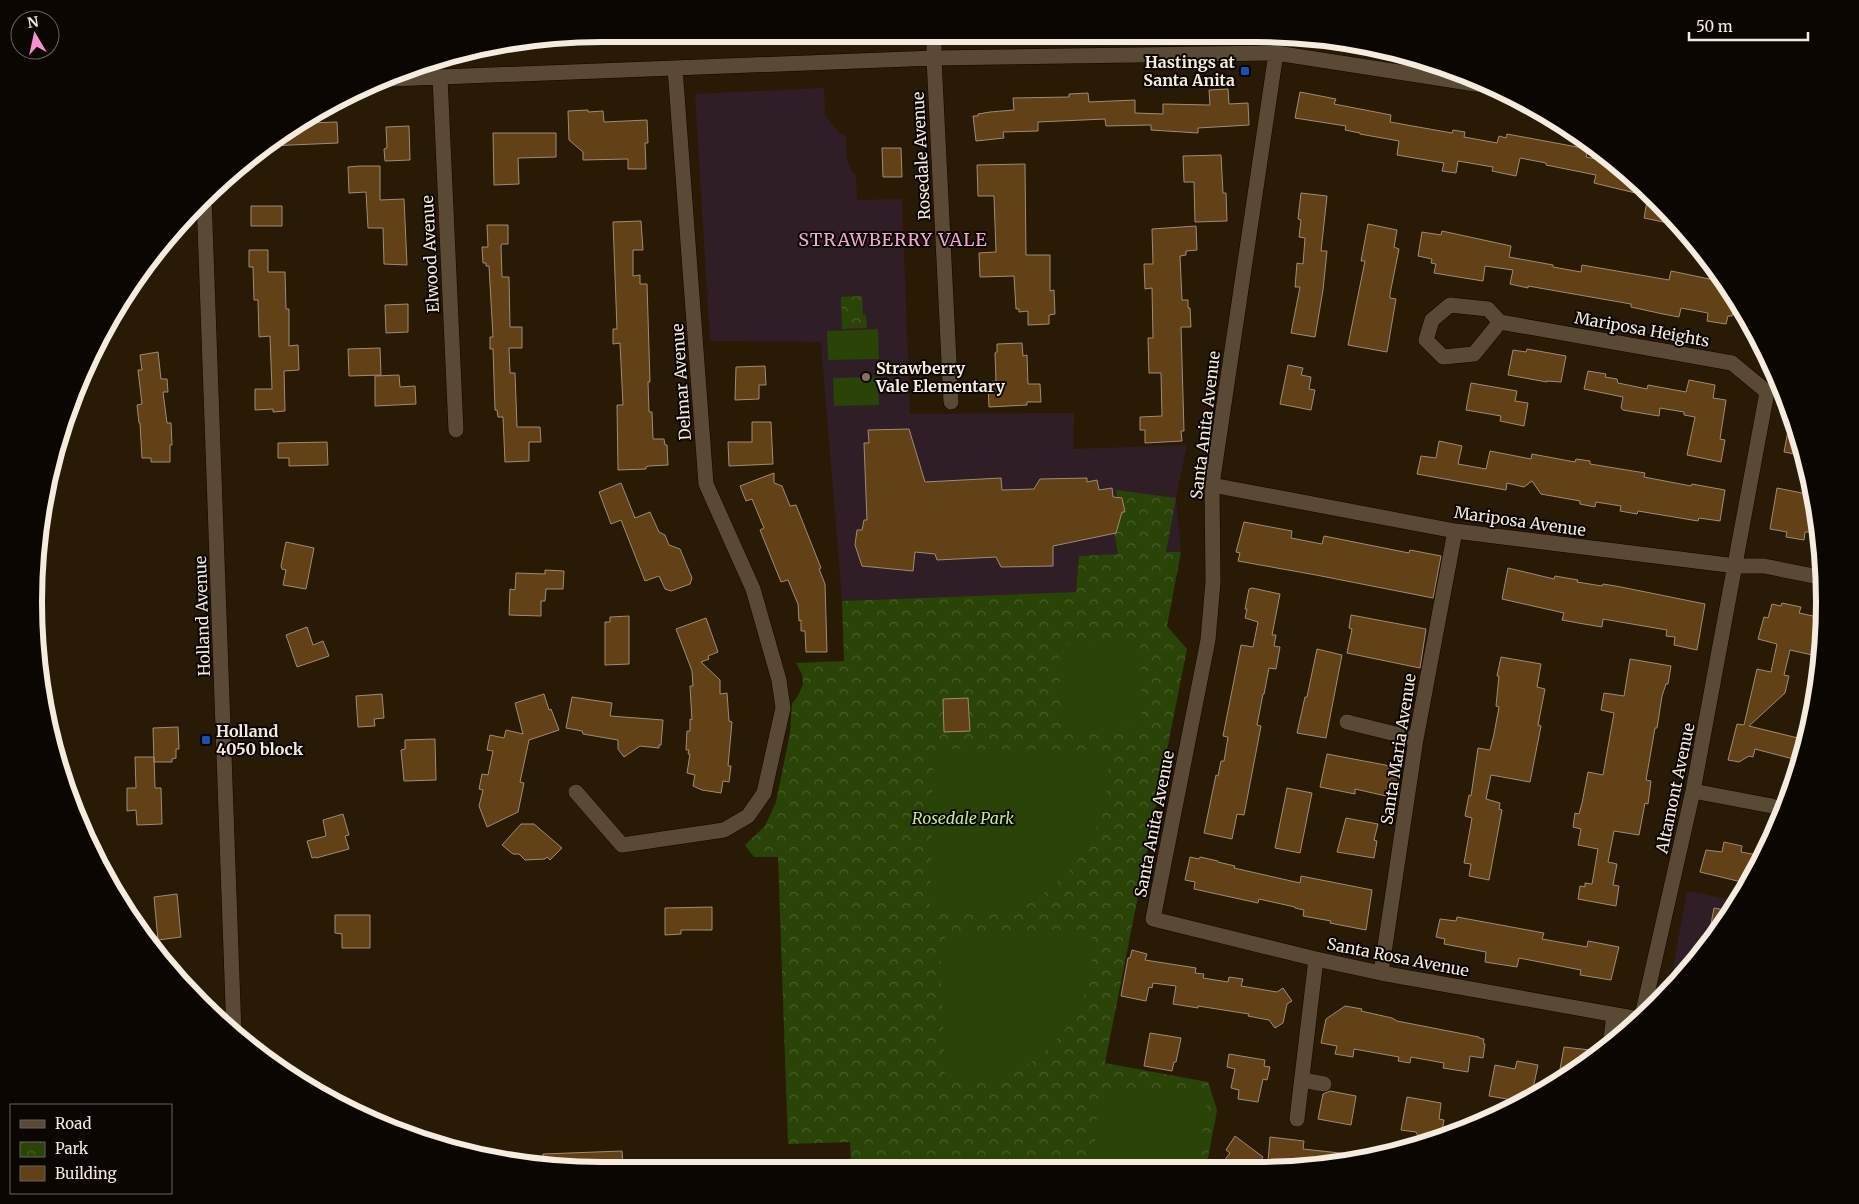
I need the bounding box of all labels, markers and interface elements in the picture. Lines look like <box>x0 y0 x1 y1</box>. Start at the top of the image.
north arrow <box>10 10 60 60</box>
scale bar <box>1689 10 1808 42</box>
text: N <box>26 12 40 32</box>
text: 50 m <box>1696 17 1733 36</box>
place label: Hastings at Santa Anita <box>1143 52 1236 90</box>
marker: Hastings at Santa Anita <box>1239 65 1251 77</box>
street label: Rosedale Avenue <box>908 91 934 221</box>
street label: Elwood Avenue <box>417 195 443 313</box>
district label: STRAWBERRY VALE <box>798 228 988 251</box>
street label: Mariposa Heights <box>1573 307 1711 351</box>
street label: Delmar Avenue <box>667 323 695 441</box>
street label: Santa Anita Avenue <box>1186 350 1224 500</box>
place label: Strawberry Vale Elementary <box>875 358 1006 396</box>
marker: Strawberry Vale Elementary <box>860 371 872 383</box>
street label: Mariposa Avenue <box>1453 502 1587 540</box>
street label: Holland Avenue <box>190 555 214 677</box>
street label: Santa Maria Avenue <box>1376 672 1420 826</box>
place label: Holland 4050 block <box>216 721 304 759</box>
street label: Altamont Avenue <box>1651 721 1699 856</box>
marker: Holland 4050 block <box>200 734 212 746</box>
street label: Santa Anita Avenue <box>1130 749 1178 899</box>
park label: Rosedale Park <box>912 808 1014 828</box>
street label: Santa Rosa Avenue <box>1325 933 1471 981</box>
legend <box>10 1104 172 1194</box>
text: Road <box>55 1114 91 1133</box>
text: Park <box>55 1139 89 1158</box>
text: Building <box>55 1164 117 1183</box>

